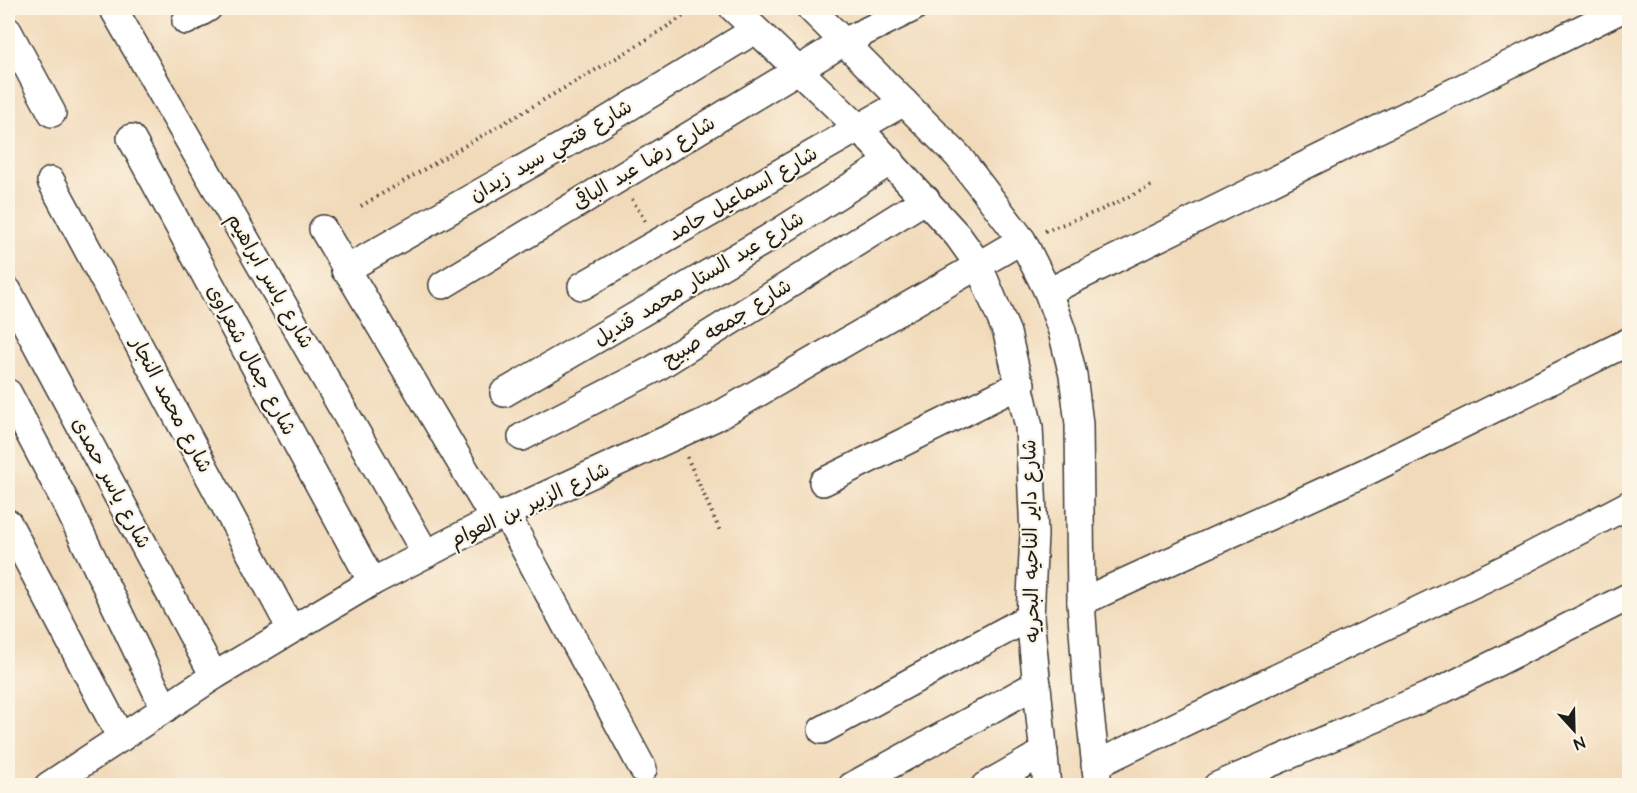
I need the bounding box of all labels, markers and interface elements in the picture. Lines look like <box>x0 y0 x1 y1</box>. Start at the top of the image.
street label: شارع فتحي سيد زيدان <box>464 93 639 212</box>
street label: شارع رضا عبد الباقى <box>567 109 721 217</box>
street label: شارع اسماعيل حامد <box>663 140 823 248</box>
street label: شارع عبد الستار محمد قنديل <box>589 205 809 353</box>
street label: شارع ياسر ابراهيم <box>220 208 320 354</box>
street label: شارع جمعه صبيح <box>657 272 797 374</box>
street label: شارع جمال شعراوى <box>199 280 303 440</box>
street label: شارع محمد النجار <box>122 330 219 478</box>
street label: شارع ياسر حمدى <box>65 412 157 554</box>
street label: شارع داير الناحيه البحريه <box>1015 439 1047 643</box>
street label: شارع الزبير بن العوام <box>446 456 615 555</box>
north arrow <box>1544 700 1604 760</box>
text: N <box>1570 731 1588 755</box>

